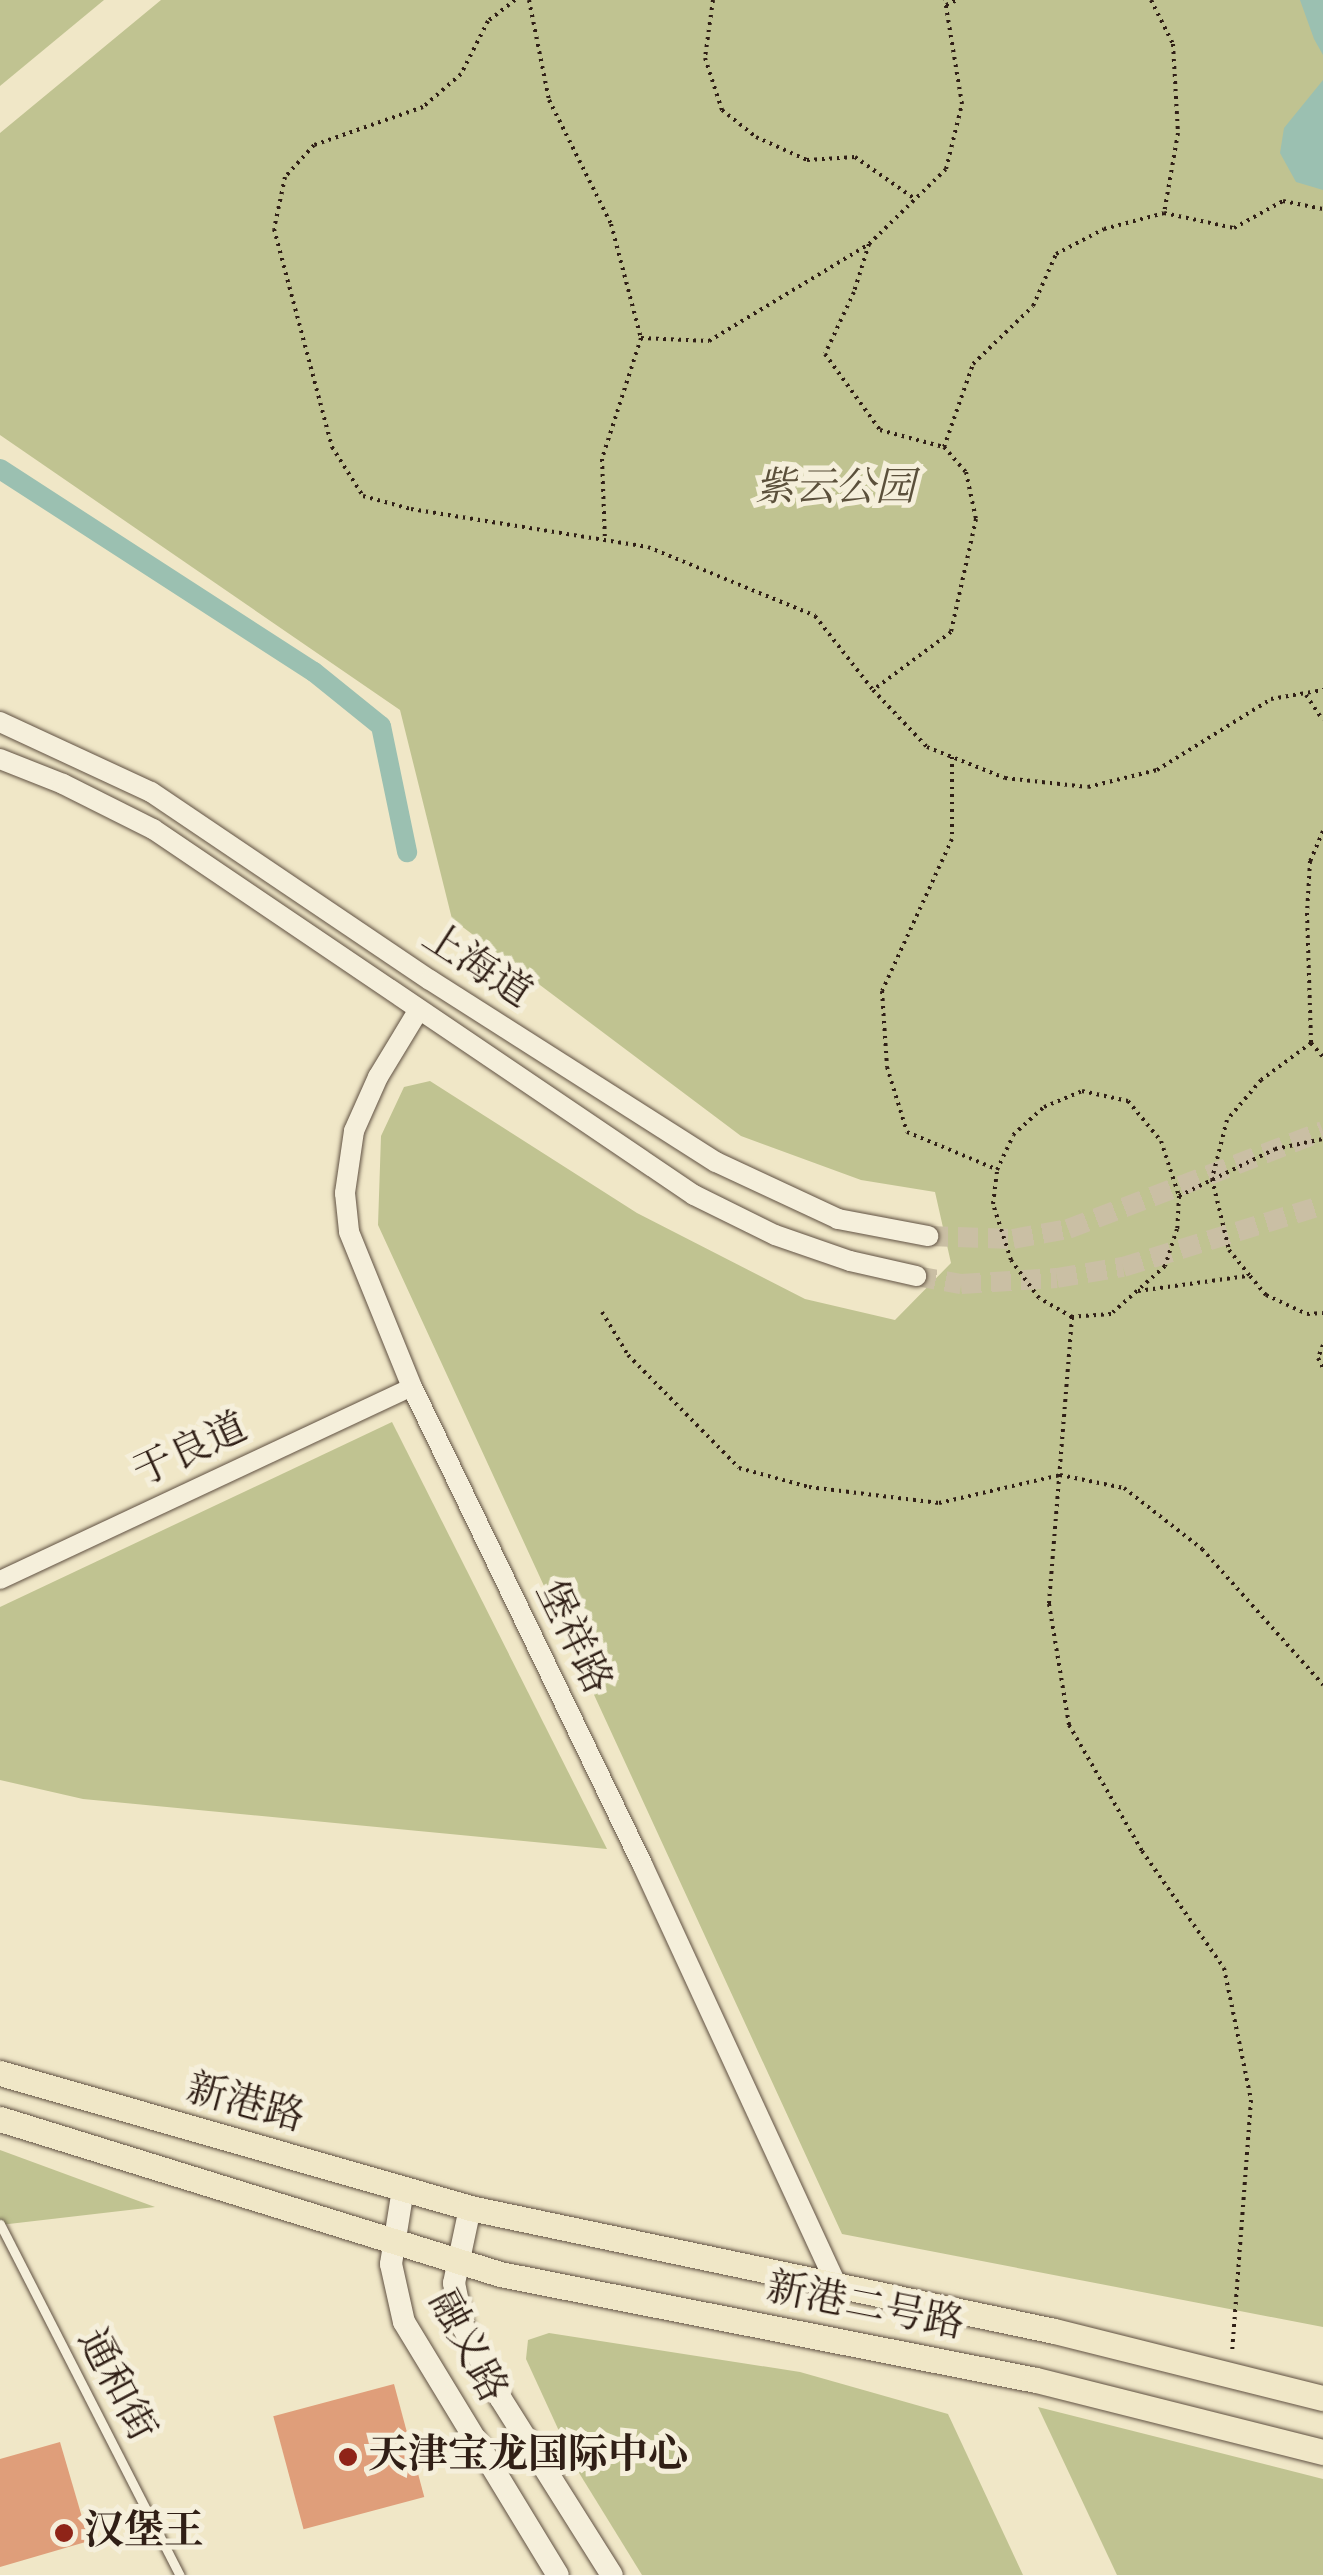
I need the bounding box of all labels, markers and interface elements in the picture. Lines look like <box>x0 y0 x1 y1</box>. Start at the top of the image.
park label: 紫云公园 <box>755 466 915 514</box>
street label: 上海道 <box>413 914 539 1020</box>
street label: 于良道 <box>126 1405 256 1499</box>
street label: 堡祥路 <box>524 1574 620 1702</box>
street label: 新港路 <box>181 2066 309 2144</box>
street label: 新港二号路 <box>762 2265 968 2351</box>
street label: 融义路 <box>417 2283 515 2411</box>
street label: 通和街 <box>66 2322 164 2450</box>
place label: 天津宝龙国际中心 <box>368 2433 688 2481</box>
marker: 天津宝龙国际中心 <box>337 2446 359 2468</box>
place label: 汉堡王 <box>84 2509 204 2557</box>
marker: 汉堡王 <box>53 2522 75 2544</box>

